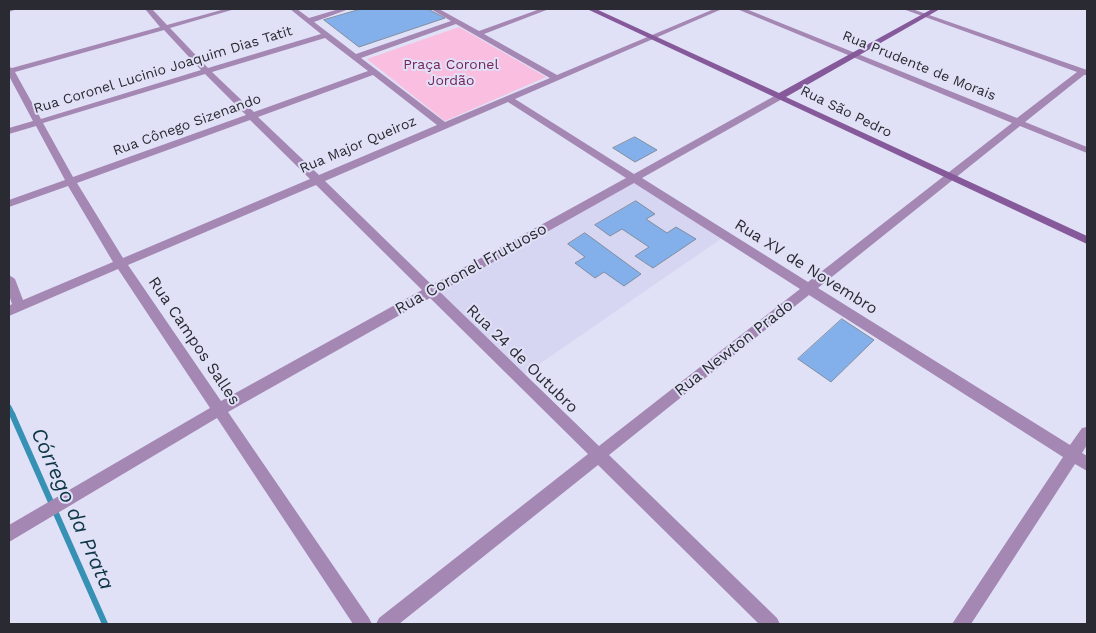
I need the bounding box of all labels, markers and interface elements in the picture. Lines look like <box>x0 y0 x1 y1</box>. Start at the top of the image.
street label: Rua Coronel Lucinio Joaquim Dias Tatit <box>32 23 294 117</box>
street label: Rua Prudente de Morais <box>840 28 998 104</box>
park label: Praça Coronel Jordão <box>403 57 499 90</box>
street label: Rua São Pedro <box>798 83 894 141</box>
street label: Rua Cônego Sizenando <box>111 90 263 160</box>
street label: Rua Major Queiroz <box>297 113 419 177</box>
street label: Rua XV de Novembro <box>731 215 881 319</box>
street label: Rua Coronel Frutuoso <box>392 219 550 319</box>
street label: Rua Campos Salles <box>144 273 244 409</box>
street label: Rua Newton Prado <box>671 296 797 400</box>
street label: Rua 24 de Outubro <box>462 301 582 417</box>
water label: Córrego da Prata <box>25 424 119 594</box>

